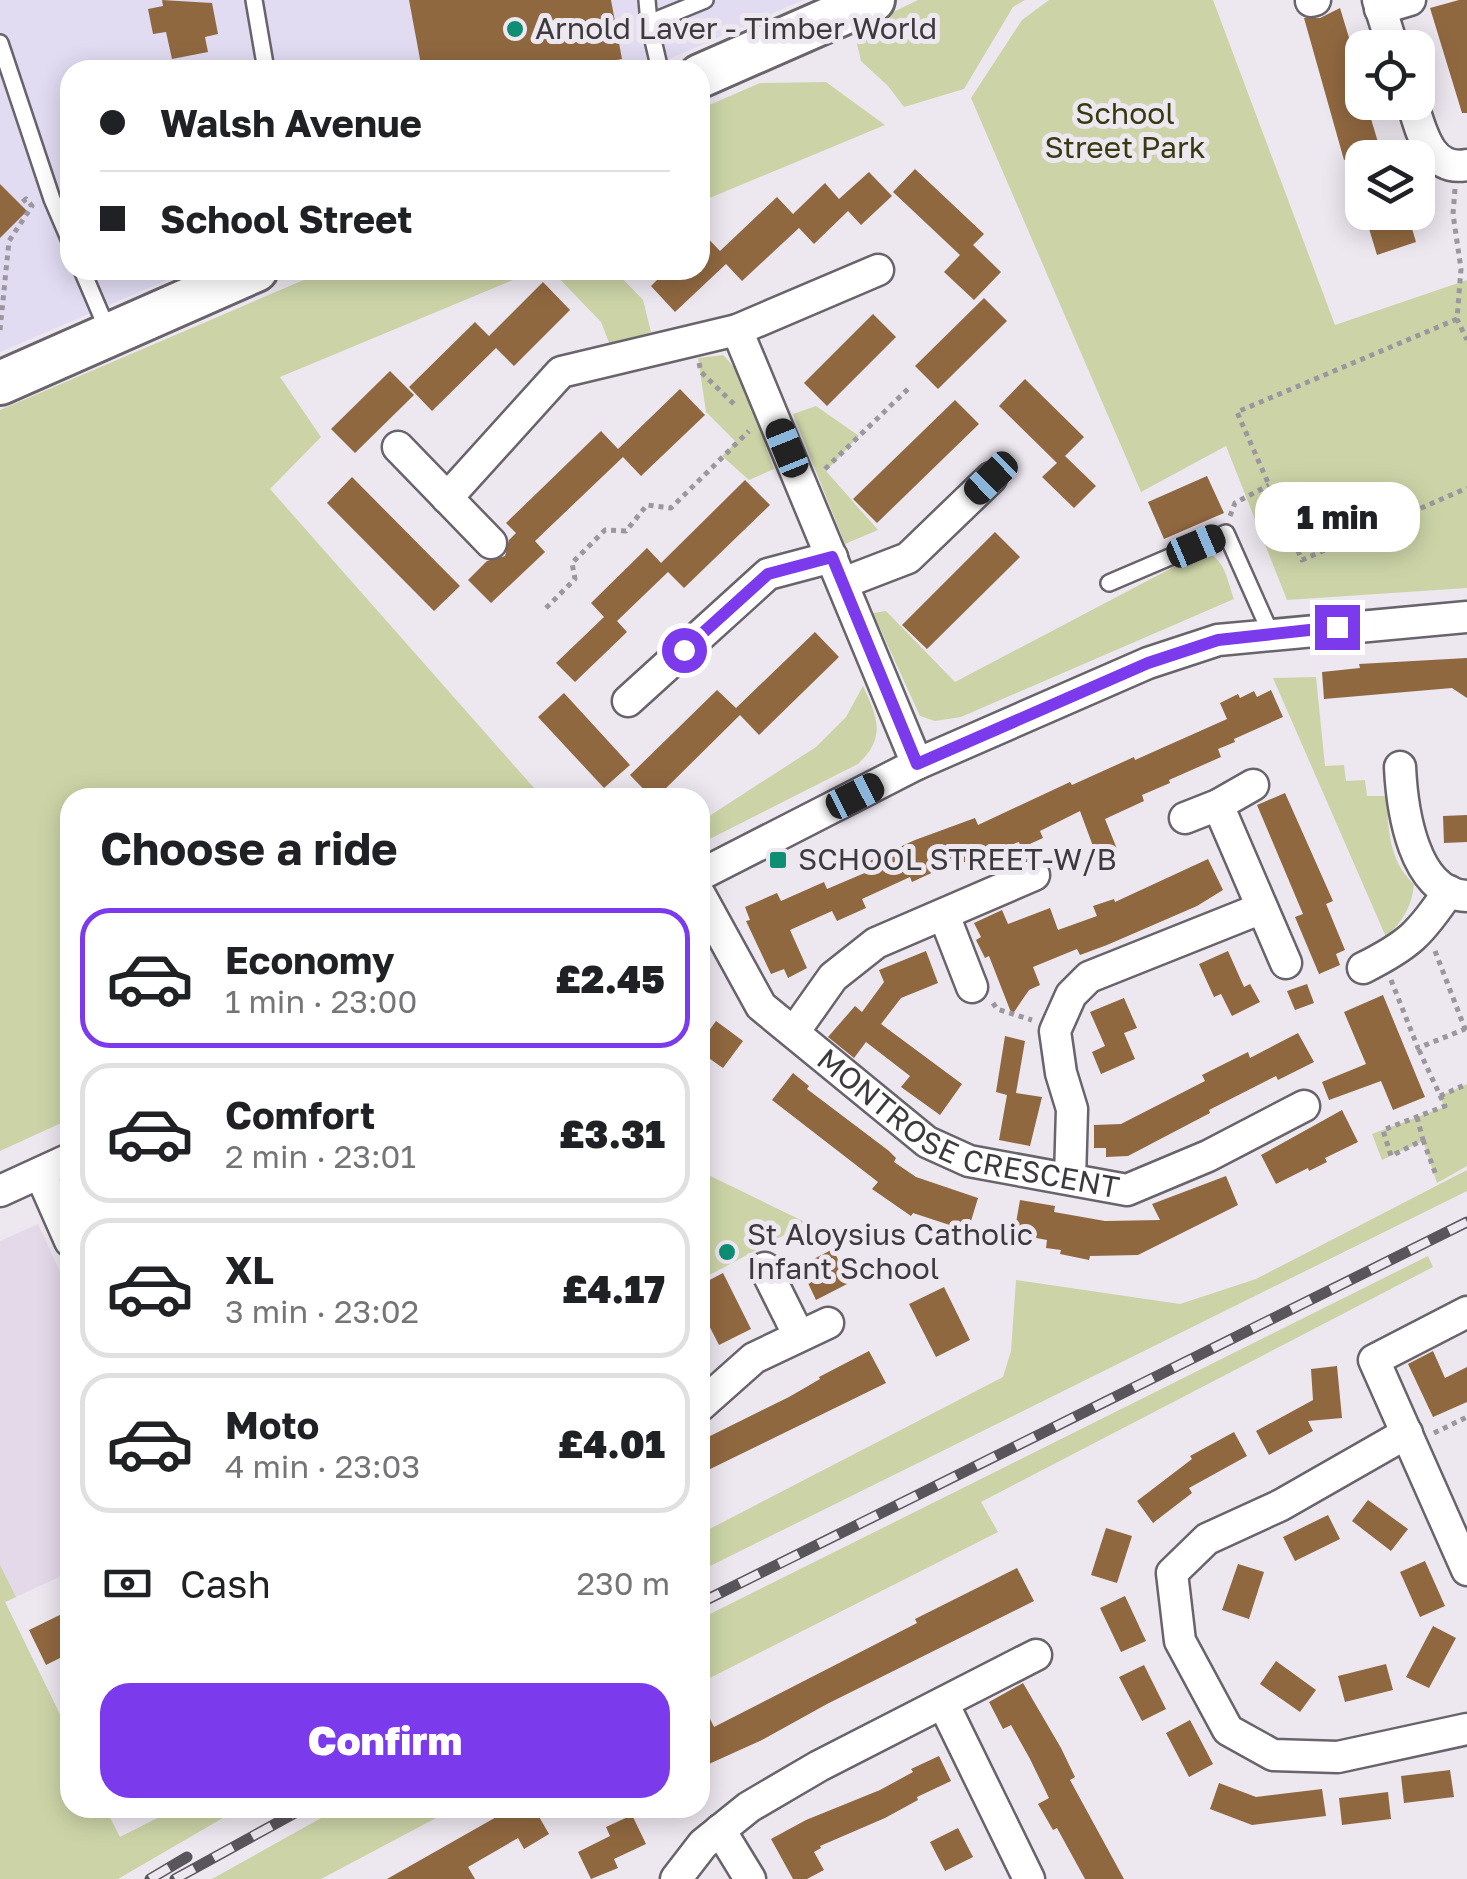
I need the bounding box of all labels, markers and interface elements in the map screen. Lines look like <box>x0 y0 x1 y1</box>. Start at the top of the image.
place label: Arnold Laver - Timber World <box>535 10 937 46</box>
marker: Arnold Laver - Timber World <box>504 18 526 40</box>
map controls <box>1345 30 1435 230</box>
button: locate <box>1345 30 1435 120</box>
park label: School Street Park <box>1044 95 1206 165</box>
text: Walsh Avenue <box>160 100 422 145</box>
button: layers <box>1345 140 1435 230</box>
text: School Street <box>160 196 413 241</box>
car <box>762 415 812 481</box>
car <box>959 446 1023 510</box>
callout: 1 min <box>1254 482 1420 552</box>
text: 1 min <box>1297 498 1378 536</box>
car <box>1163 520 1229 572</box>
route end <box>1315 605 1360 650</box>
route start <box>662 628 707 673</box>
car <box>821 769 889 823</box>
text: Choose a ride <box>100 821 398 875</box>
place label: SCHOOL STREET-W/B <box>798 841 1117 877</box>
marker: SCHOOL STREET-W/B <box>767 849 789 871</box>
icon: car <box>105 933 195 1023</box>
text: Economy <box>225 937 394 982</box>
text: £2.45 <box>556 956 665 1001</box>
text: 1 min · 23:00 <box>225 982 417 1020</box>
street label: MONTROSE CRESCENT <box>810 1040 1122 1205</box>
icon: car <box>105 1088 195 1178</box>
text: Comfort <box>225 1092 375 1137</box>
text: £3.31 <box>559 1111 665 1156</box>
text: 2 min · 23:01 <box>225 1137 416 1175</box>
place label: St Aloysius Catholic Infant School <box>747 1216 1033 1286</box>
marker: St Aloysius Catholic Infant School <box>716 1241 738 1263</box>
icon: car <box>105 1243 195 1333</box>
text: XL <box>225 1247 274 1292</box>
text: £4.17 <box>562 1266 665 1311</box>
text: 3 min · 23:02 <box>225 1292 419 1330</box>
icon: car <box>105 1398 195 1488</box>
text: Moto <box>225 1402 319 1447</box>
text: £4.01 <box>558 1421 665 1466</box>
text: 4 min · 23:03 <box>225 1447 420 1485</box>
icon: cash <box>100 1556 155 1611</box>
text: Cash <box>180 1561 271 1606</box>
text: 230 m <box>577 1564 670 1602</box>
button: Confirm <box>100 1683 670 1798</box>

